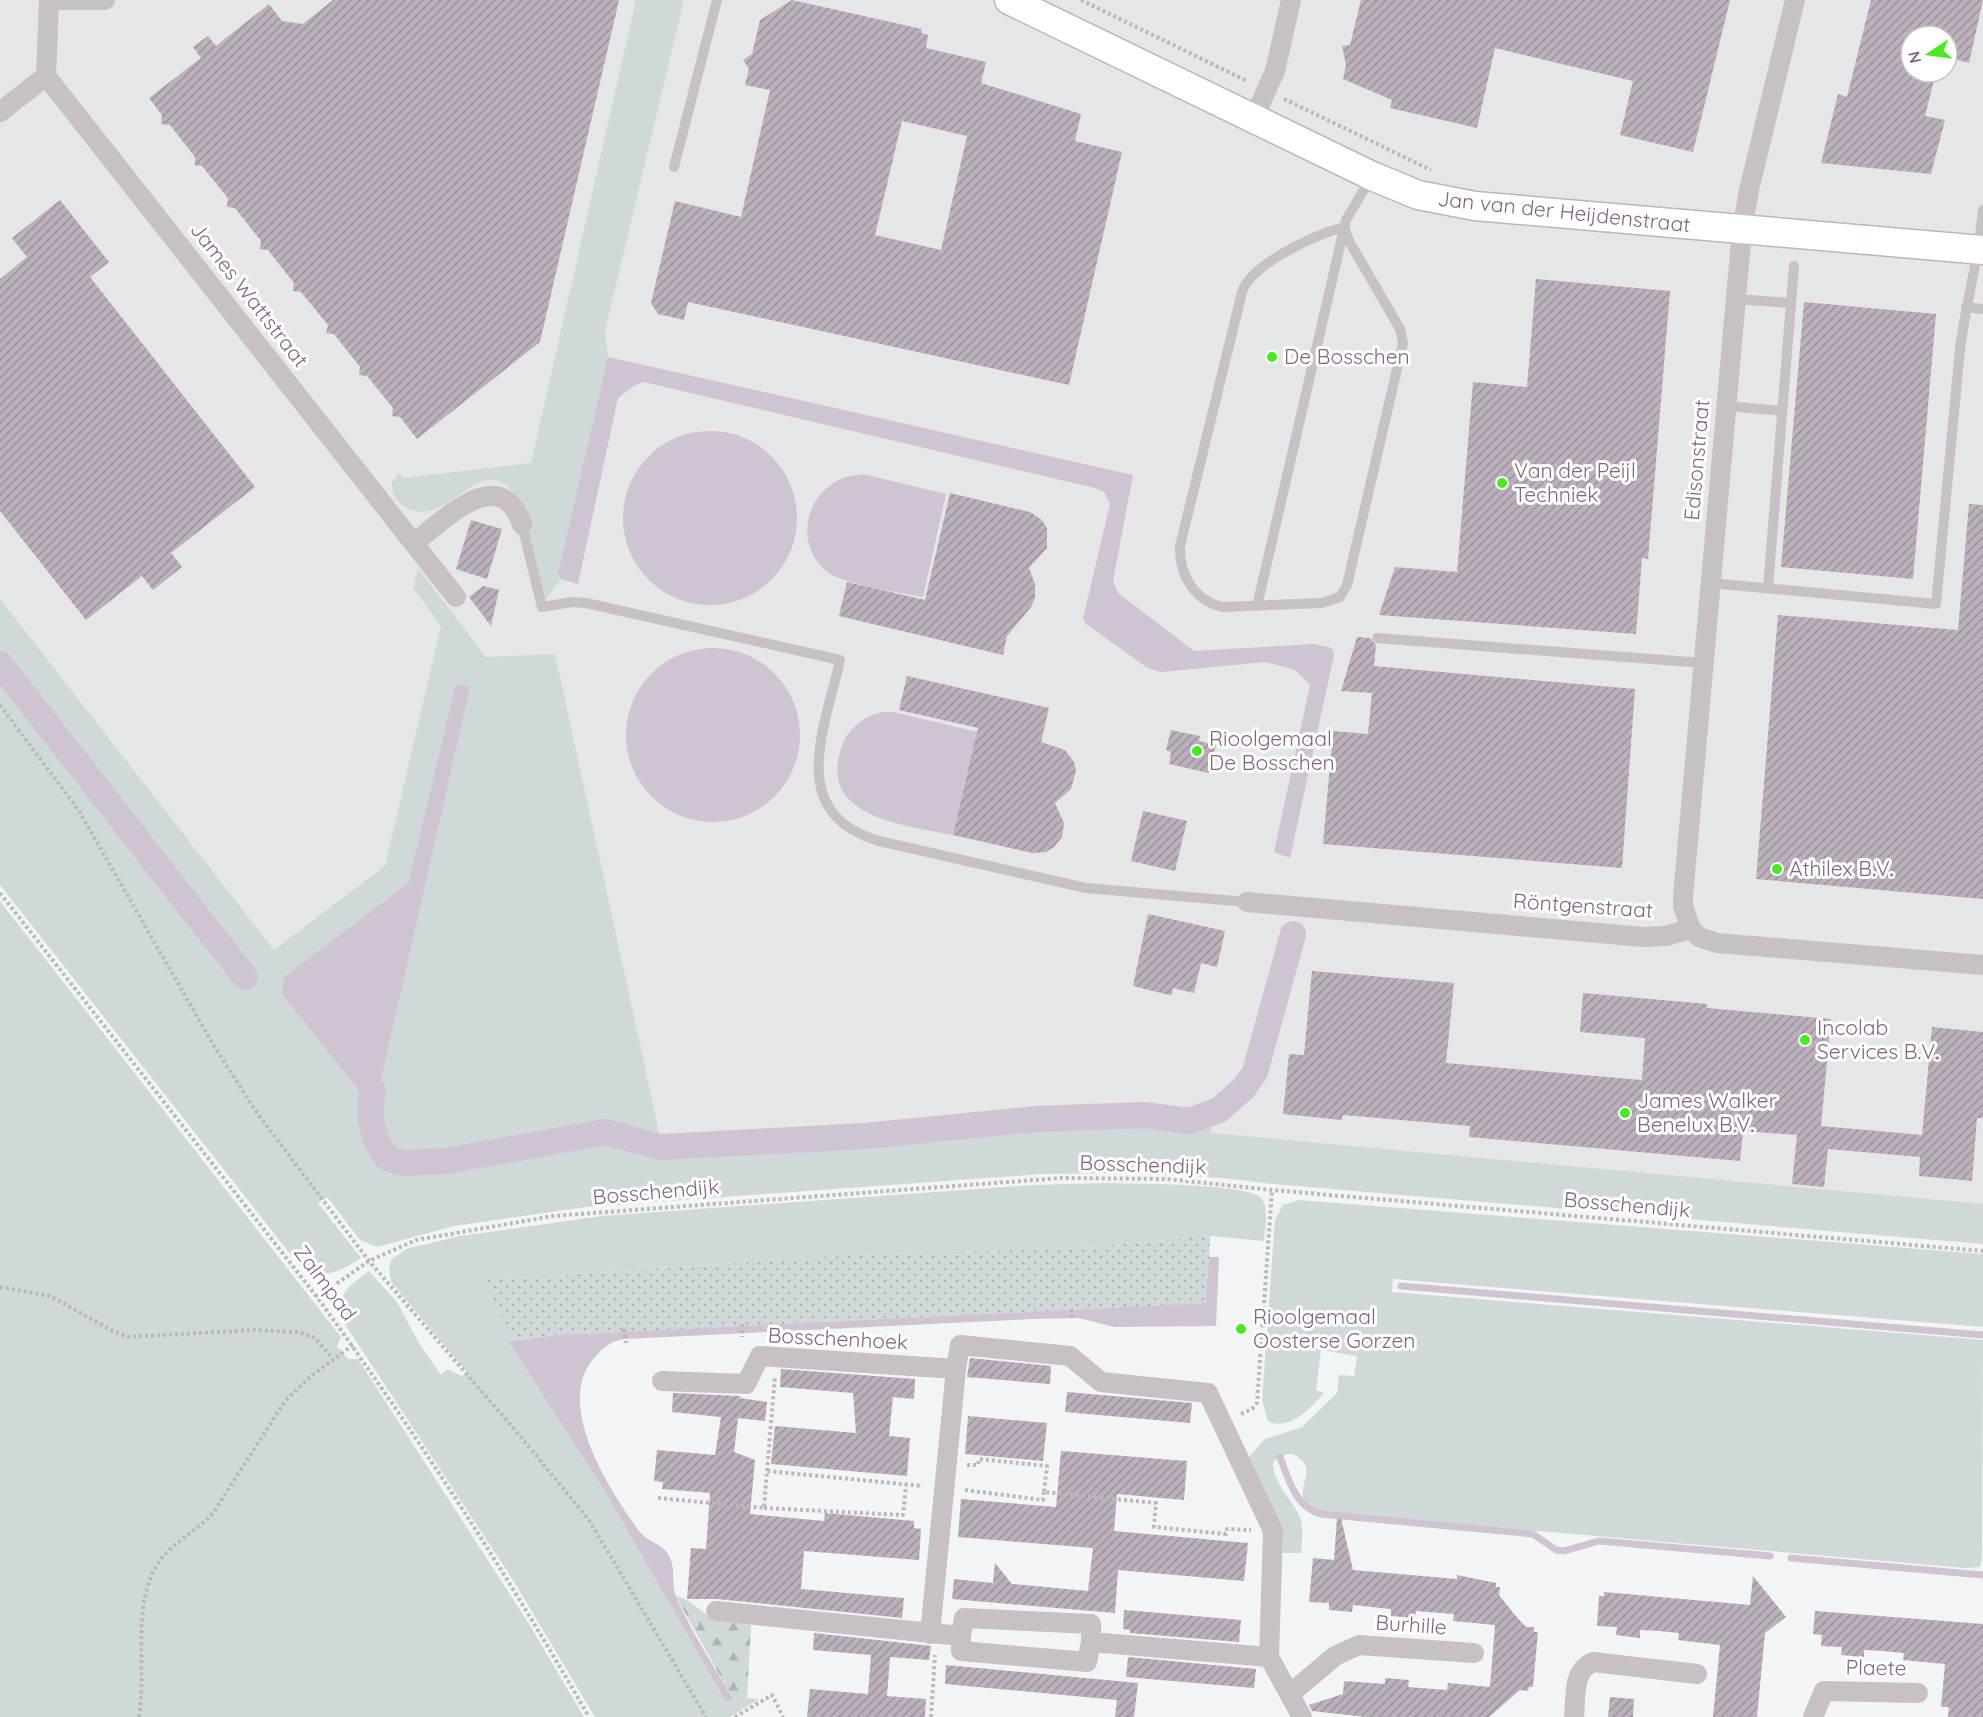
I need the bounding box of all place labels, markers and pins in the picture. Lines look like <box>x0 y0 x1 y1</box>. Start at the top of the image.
place label: De Bosschen <box>1284 343 1410 369</box>
marker: De Bosschen <box>1265 350 1279 364</box>
place label: Van der Peijl Techniek <box>1514 457 1636 507</box>
marker: Van der Peijl Techniek <box>1495 476 1509 490</box>
place label: Rioolgemaal De Bosschen <box>1209 725 1335 775</box>
marker: Rioolgemaal De Bosschen <box>1190 744 1204 758</box>
place label: Athilex B.V. <box>1789 855 1894 881</box>
marker: Athilex B.V. <box>1770 862 1784 876</box>
place label: Incolab Services B.V. <box>1817 1014 1939 1064</box>
marker: Incolab Services B.V. <box>1798 1033 1812 1047</box>
place label: James Walker Benelux B.V. <box>1637 1087 1777 1137</box>
marker: James Walker Benelux B.V. <box>1618 1106 1632 1120</box>
place label: Rioolgemaal Oosterse Gorzen <box>1253 1303 1415 1353</box>
marker: Rioolgemaal Oosterse Gorzen <box>1234 1322 1248 1336</box>

